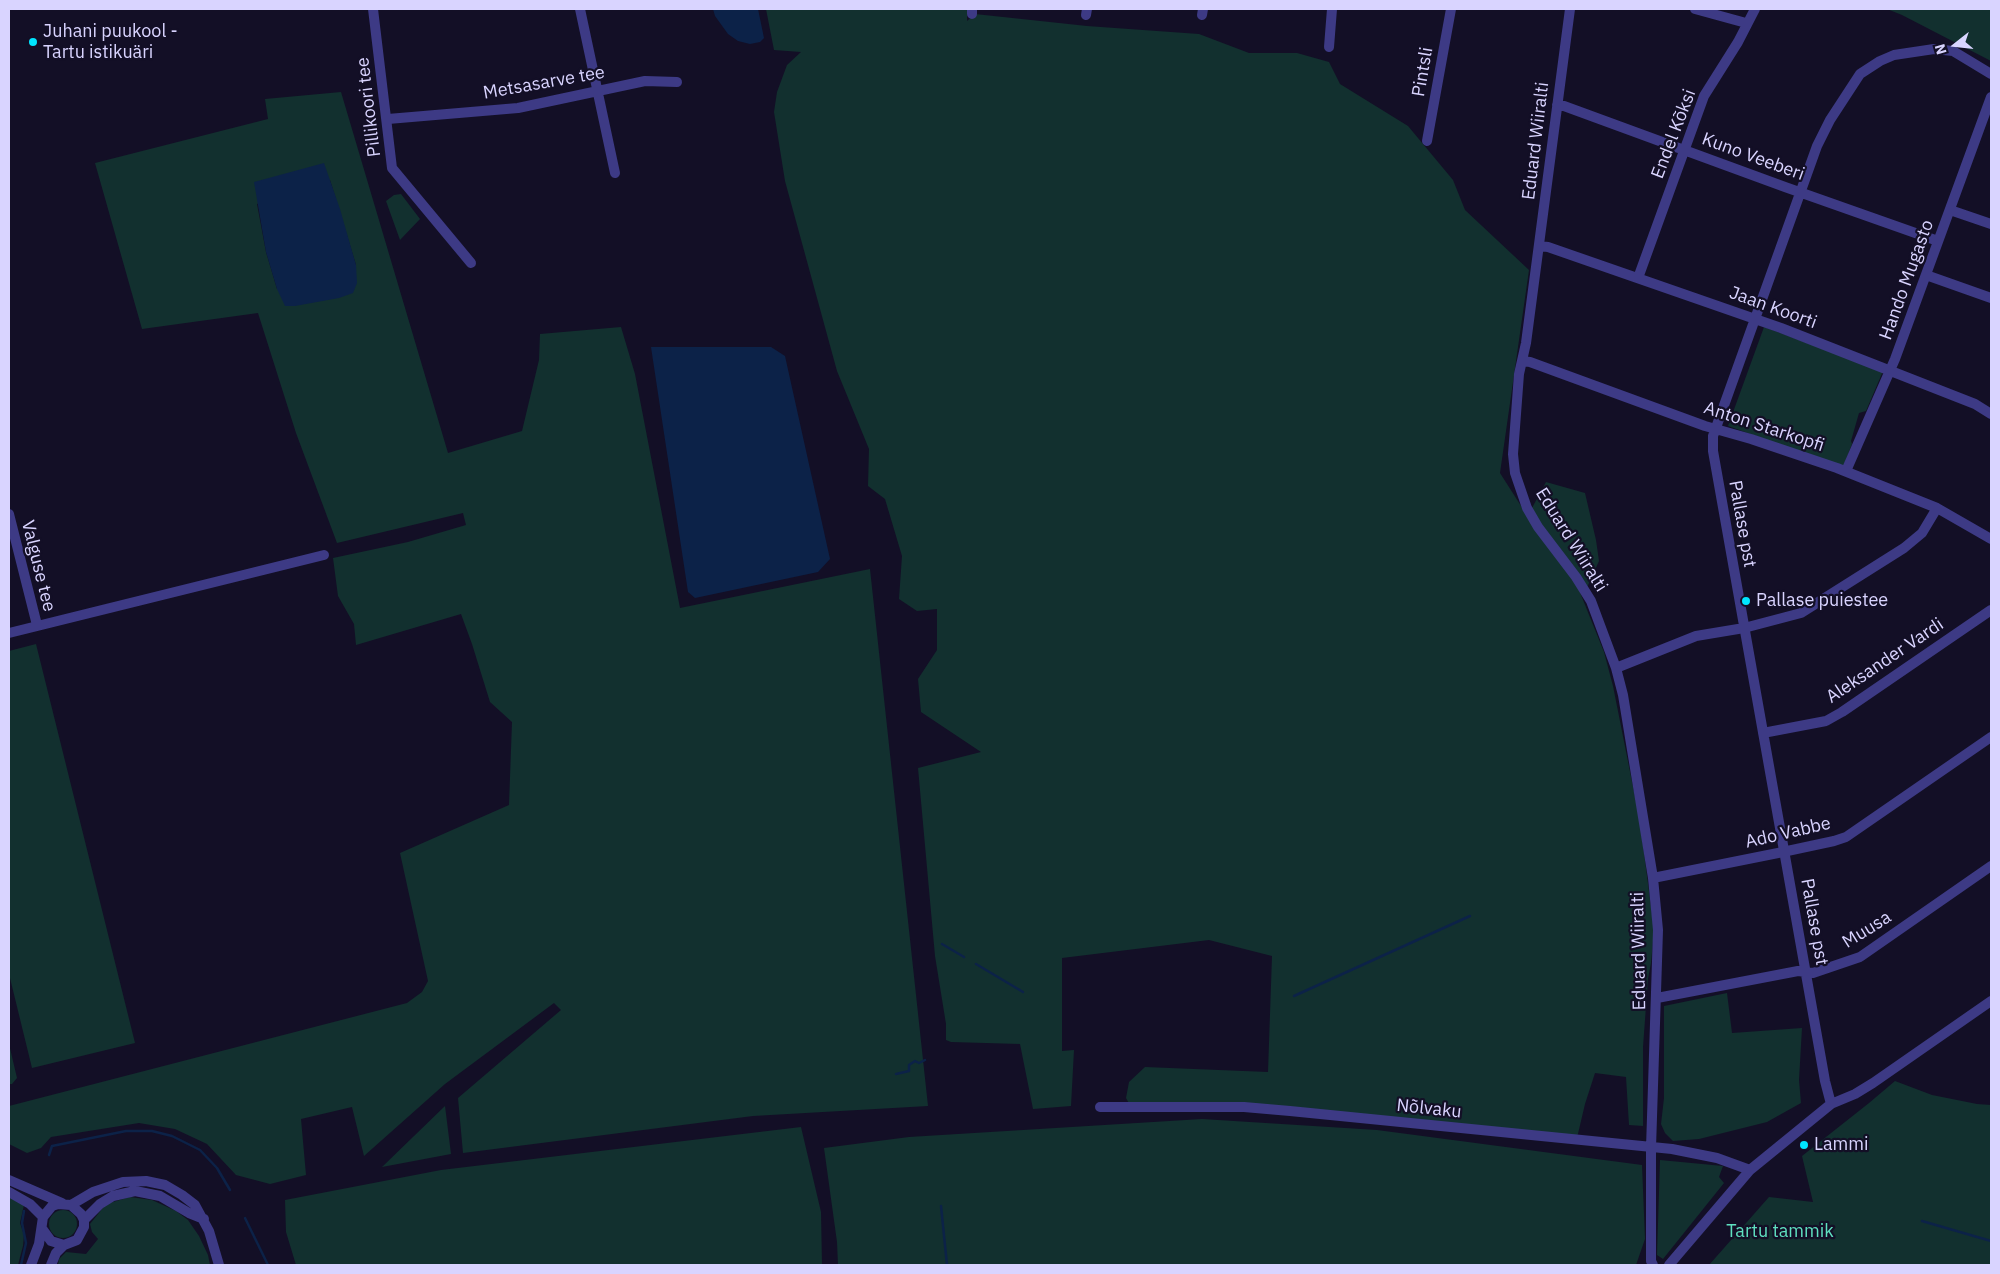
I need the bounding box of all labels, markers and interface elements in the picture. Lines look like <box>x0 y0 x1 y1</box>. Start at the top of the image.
north arrow <box>1930 20 1980 70</box>
place label: Juhani puukool - Tartu istikuäri <box>43 21 178 64</box>
marker: Juhani puukool - Tartu istikuäri <box>27 36 39 48</box>
text: N <box>1931 42 1951 56</box>
street label: Pintsli <box>1408 45 1438 99</box>
street label: Pillikoori tee <box>352 56 386 158</box>
street label: Metsasarve tee <box>481 62 607 104</box>
street label: Eduard Wiiralti <box>1518 81 1554 201</box>
street label: Endel Kõksi <box>1647 86 1701 182</box>
street label: Kuno Veeberi <box>1699 128 1807 186</box>
street label: Hando Mugasto <box>1875 217 1939 343</box>
street label: Jaan Koorti <box>1726 282 1820 334</box>
street label: Anton Starkopfi <box>1701 397 1827 457</box>
street label: Pallase pst <box>1724 479 1760 569</box>
street label: Eduard Wiiralti <box>1530 484 1612 596</box>
street label: Valguse tee <box>16 518 60 614</box>
place label: Pallase puiestee <box>1756 590 1888 612</box>
marker: Pallase puiestee <box>1740 595 1752 607</box>
street label: Aleksander Vardi <box>1822 614 1948 708</box>
street label: Ado Vabbe <box>1743 813 1833 853</box>
street label: Pallase pst <box>1796 877 1832 967</box>
street label: Eduard Wiiralti <box>1627 892 1651 1010</box>
street label: Muusa <box>1839 907 1895 953</box>
street label: Nõlvaku <box>1395 1095 1463 1123</box>
place label: Lammi <box>1814 1134 1869 1156</box>
marker: Lammi <box>1798 1139 1810 1151</box>
park label: Tartu tammik <box>1726 1221 1834 1243</box>

